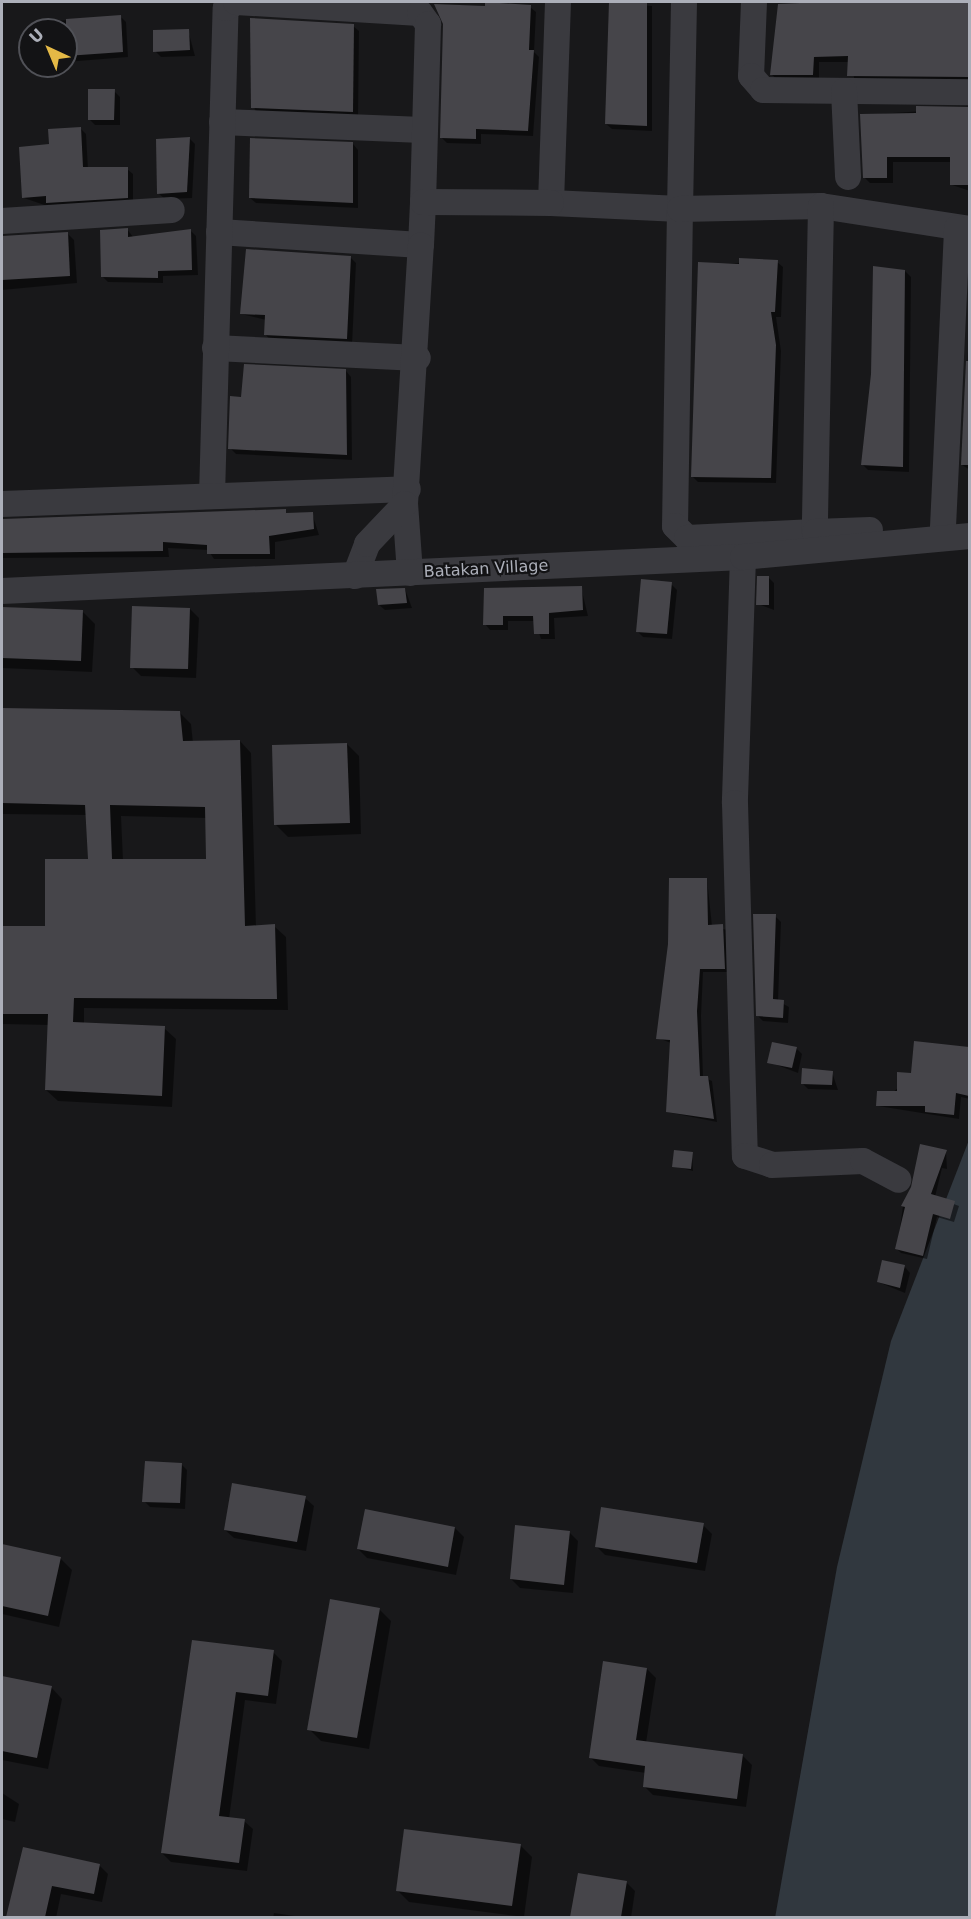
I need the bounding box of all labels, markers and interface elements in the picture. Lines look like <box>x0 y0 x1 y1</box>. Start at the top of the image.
north arrow <box>18 18 78 78</box>
text: U <box>25 25 48 47</box>
street label: Batakan Village <box>423 556 549 582</box>

